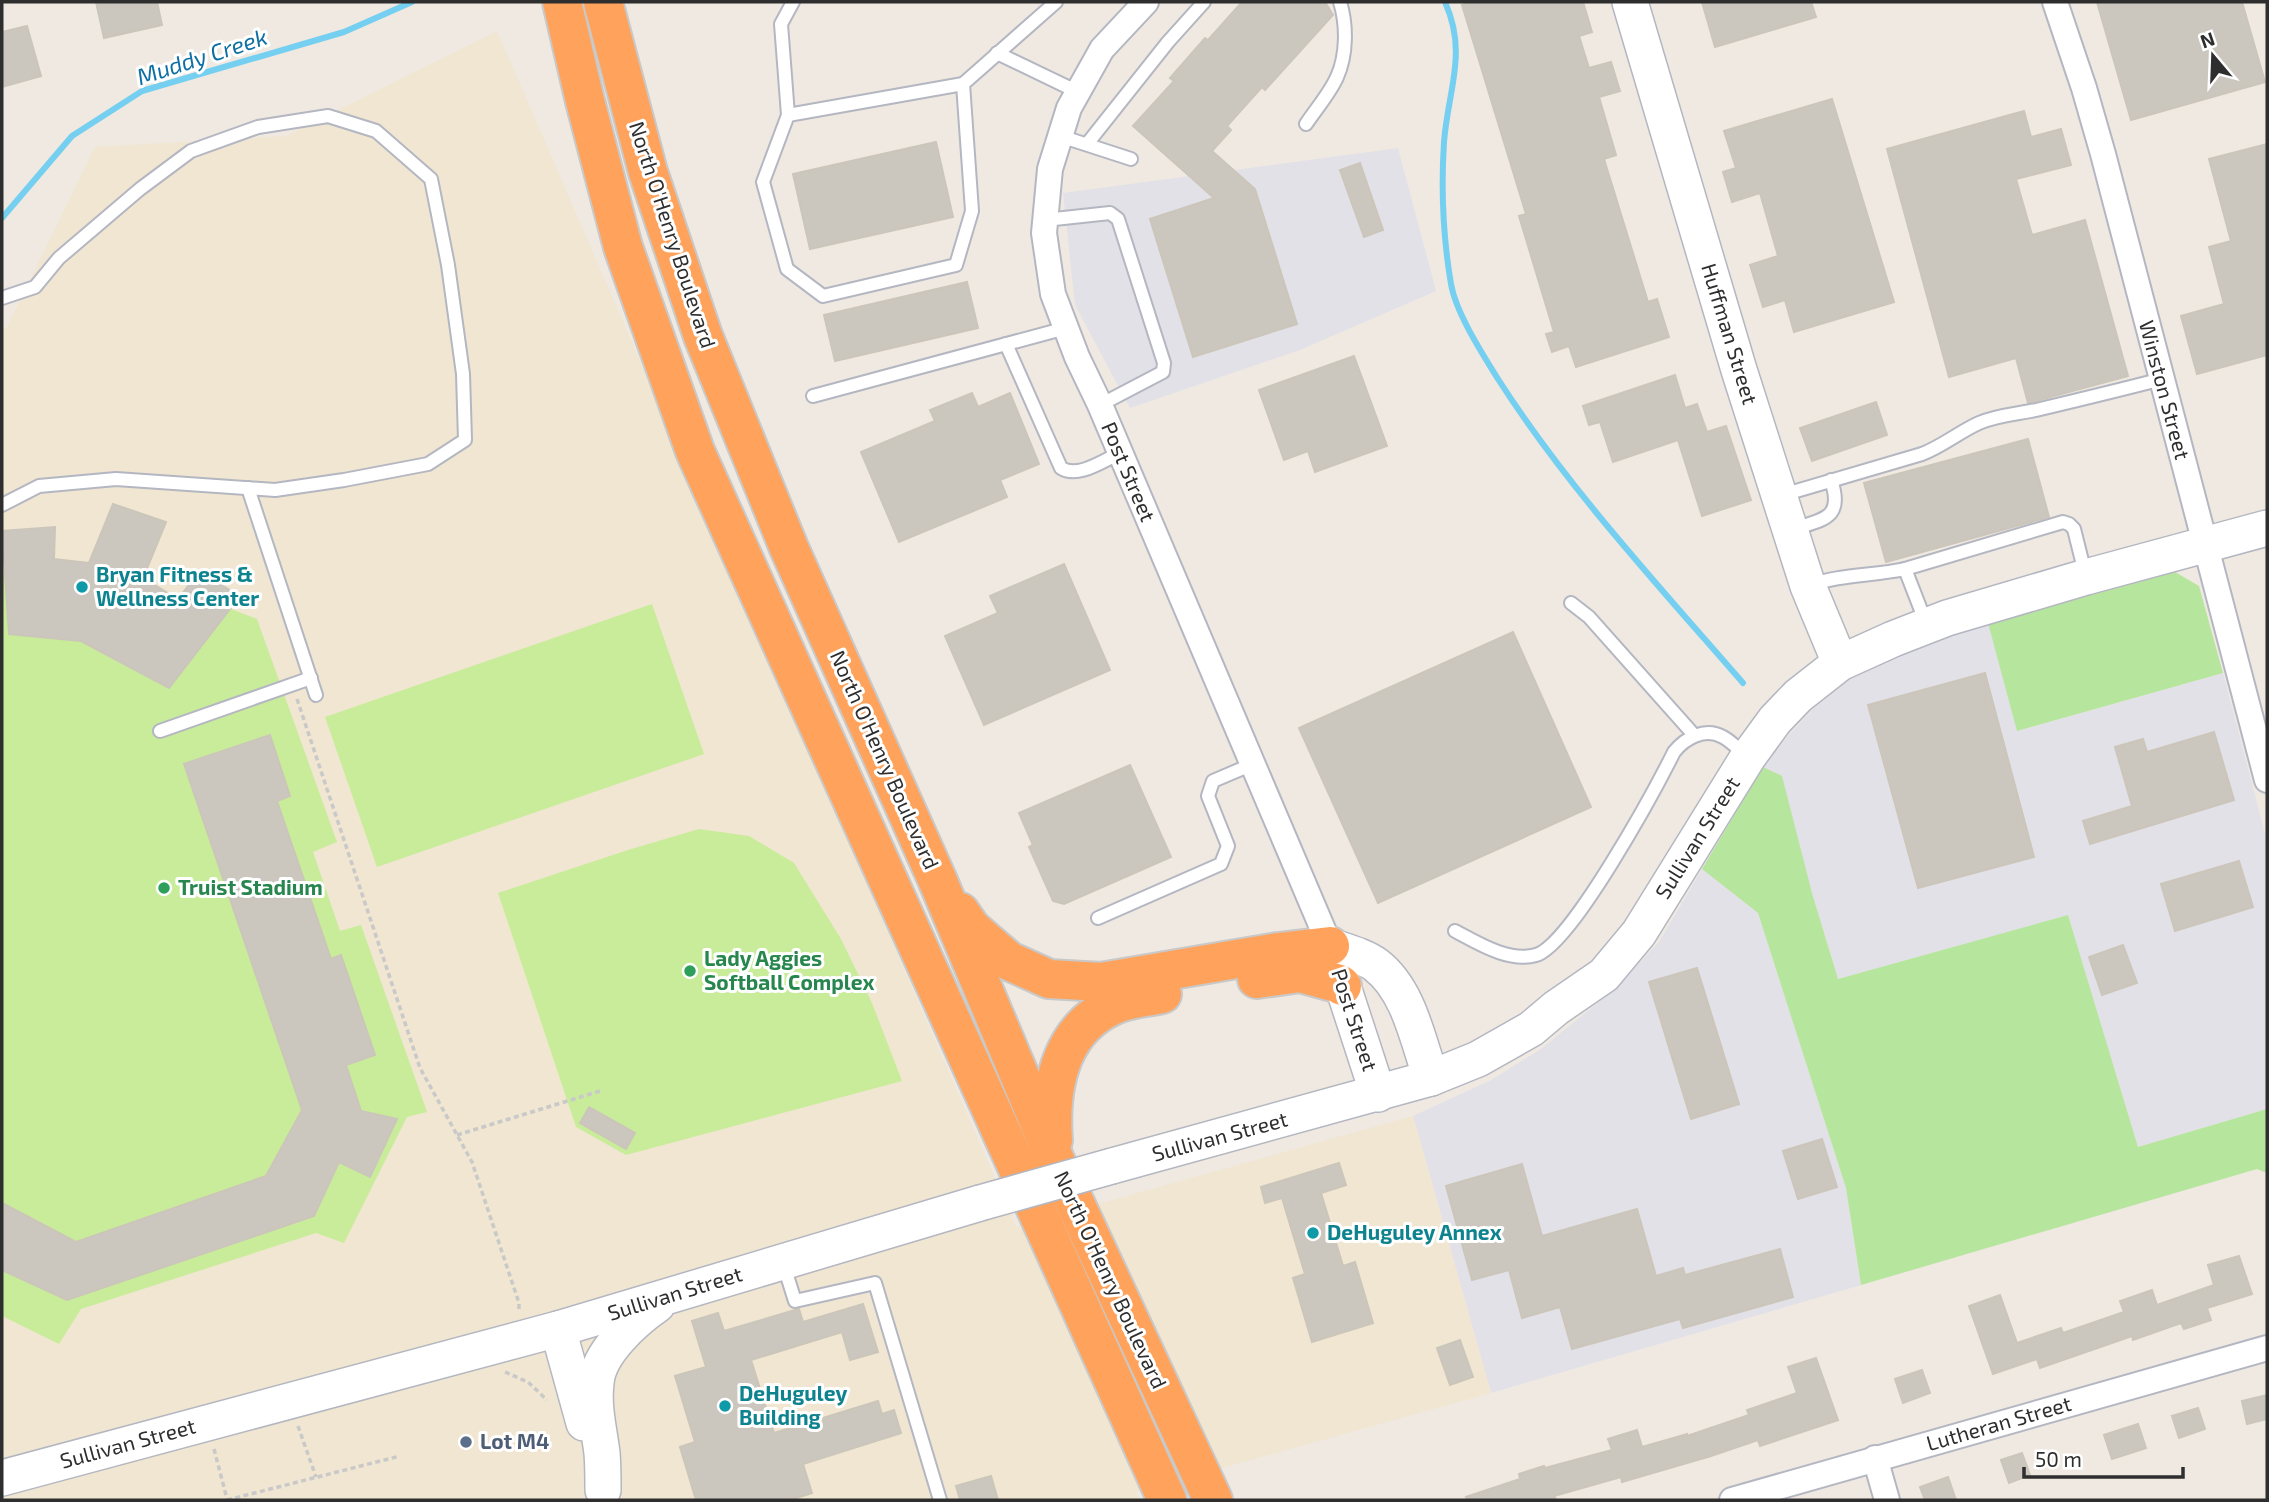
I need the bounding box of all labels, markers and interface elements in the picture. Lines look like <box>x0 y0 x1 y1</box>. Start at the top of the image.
north arrow <box>2178 21 2248 91</box>
water label: Muddy Creek <box>133 22 271 90</box>
text: N <box>2197 26 2218 53</box>
street label: North O'Henry Boulevard <box>625 118 722 351</box>
street label: Huffman Street <box>1697 260 1764 407</box>
street label: Winston Street <box>2135 317 2196 462</box>
street label: Post Street <box>1097 418 1162 525</box>
place label: Bryan Fitness & Wellness Center <box>96 561 259 610</box>
marker: Bryan Fitness & Wellness Center <box>74 579 90 595</box>
street label: North O'Henry Boulevard <box>826 646 945 873</box>
street label: Sullivan Street <box>1649 772 1744 903</box>
place label: Truist Stadium <box>178 874 323 899</box>
marker: Truist Stadium <box>156 880 172 896</box>
place label: Lady Aggies Softball Complex <box>704 945 875 994</box>
marker: Lady Aggies Softball Complex <box>682 963 698 979</box>
street label: Post Street <box>1327 965 1384 1074</box>
street label: Sullivan Street <box>1149 1105 1290 1166</box>
street label: North O'Henry Boulevard <box>1050 1167 1173 1392</box>
place label: DeHuguley Annex <box>1327 1219 1502 1245</box>
marker: DeHuguley Annex <box>1305 1225 1321 1241</box>
street label: Sullivan Street <box>604 1260 745 1325</box>
place label: DeHuguley Building <box>739 1380 847 1429</box>
street label: Lutheran Street <box>1923 1390 2074 1455</box>
marker: DeHuguley Building <box>717 1398 733 1414</box>
street label: Sullivan Street <box>57 1412 198 1473</box>
place label: Lot M4 <box>480 1428 549 1453</box>
marker: Lot M4 <box>458 1434 474 1450</box>
scale bar <box>2024 1436 2183 1480</box>
text: 50 m <box>2035 1446 2082 1471</box>

